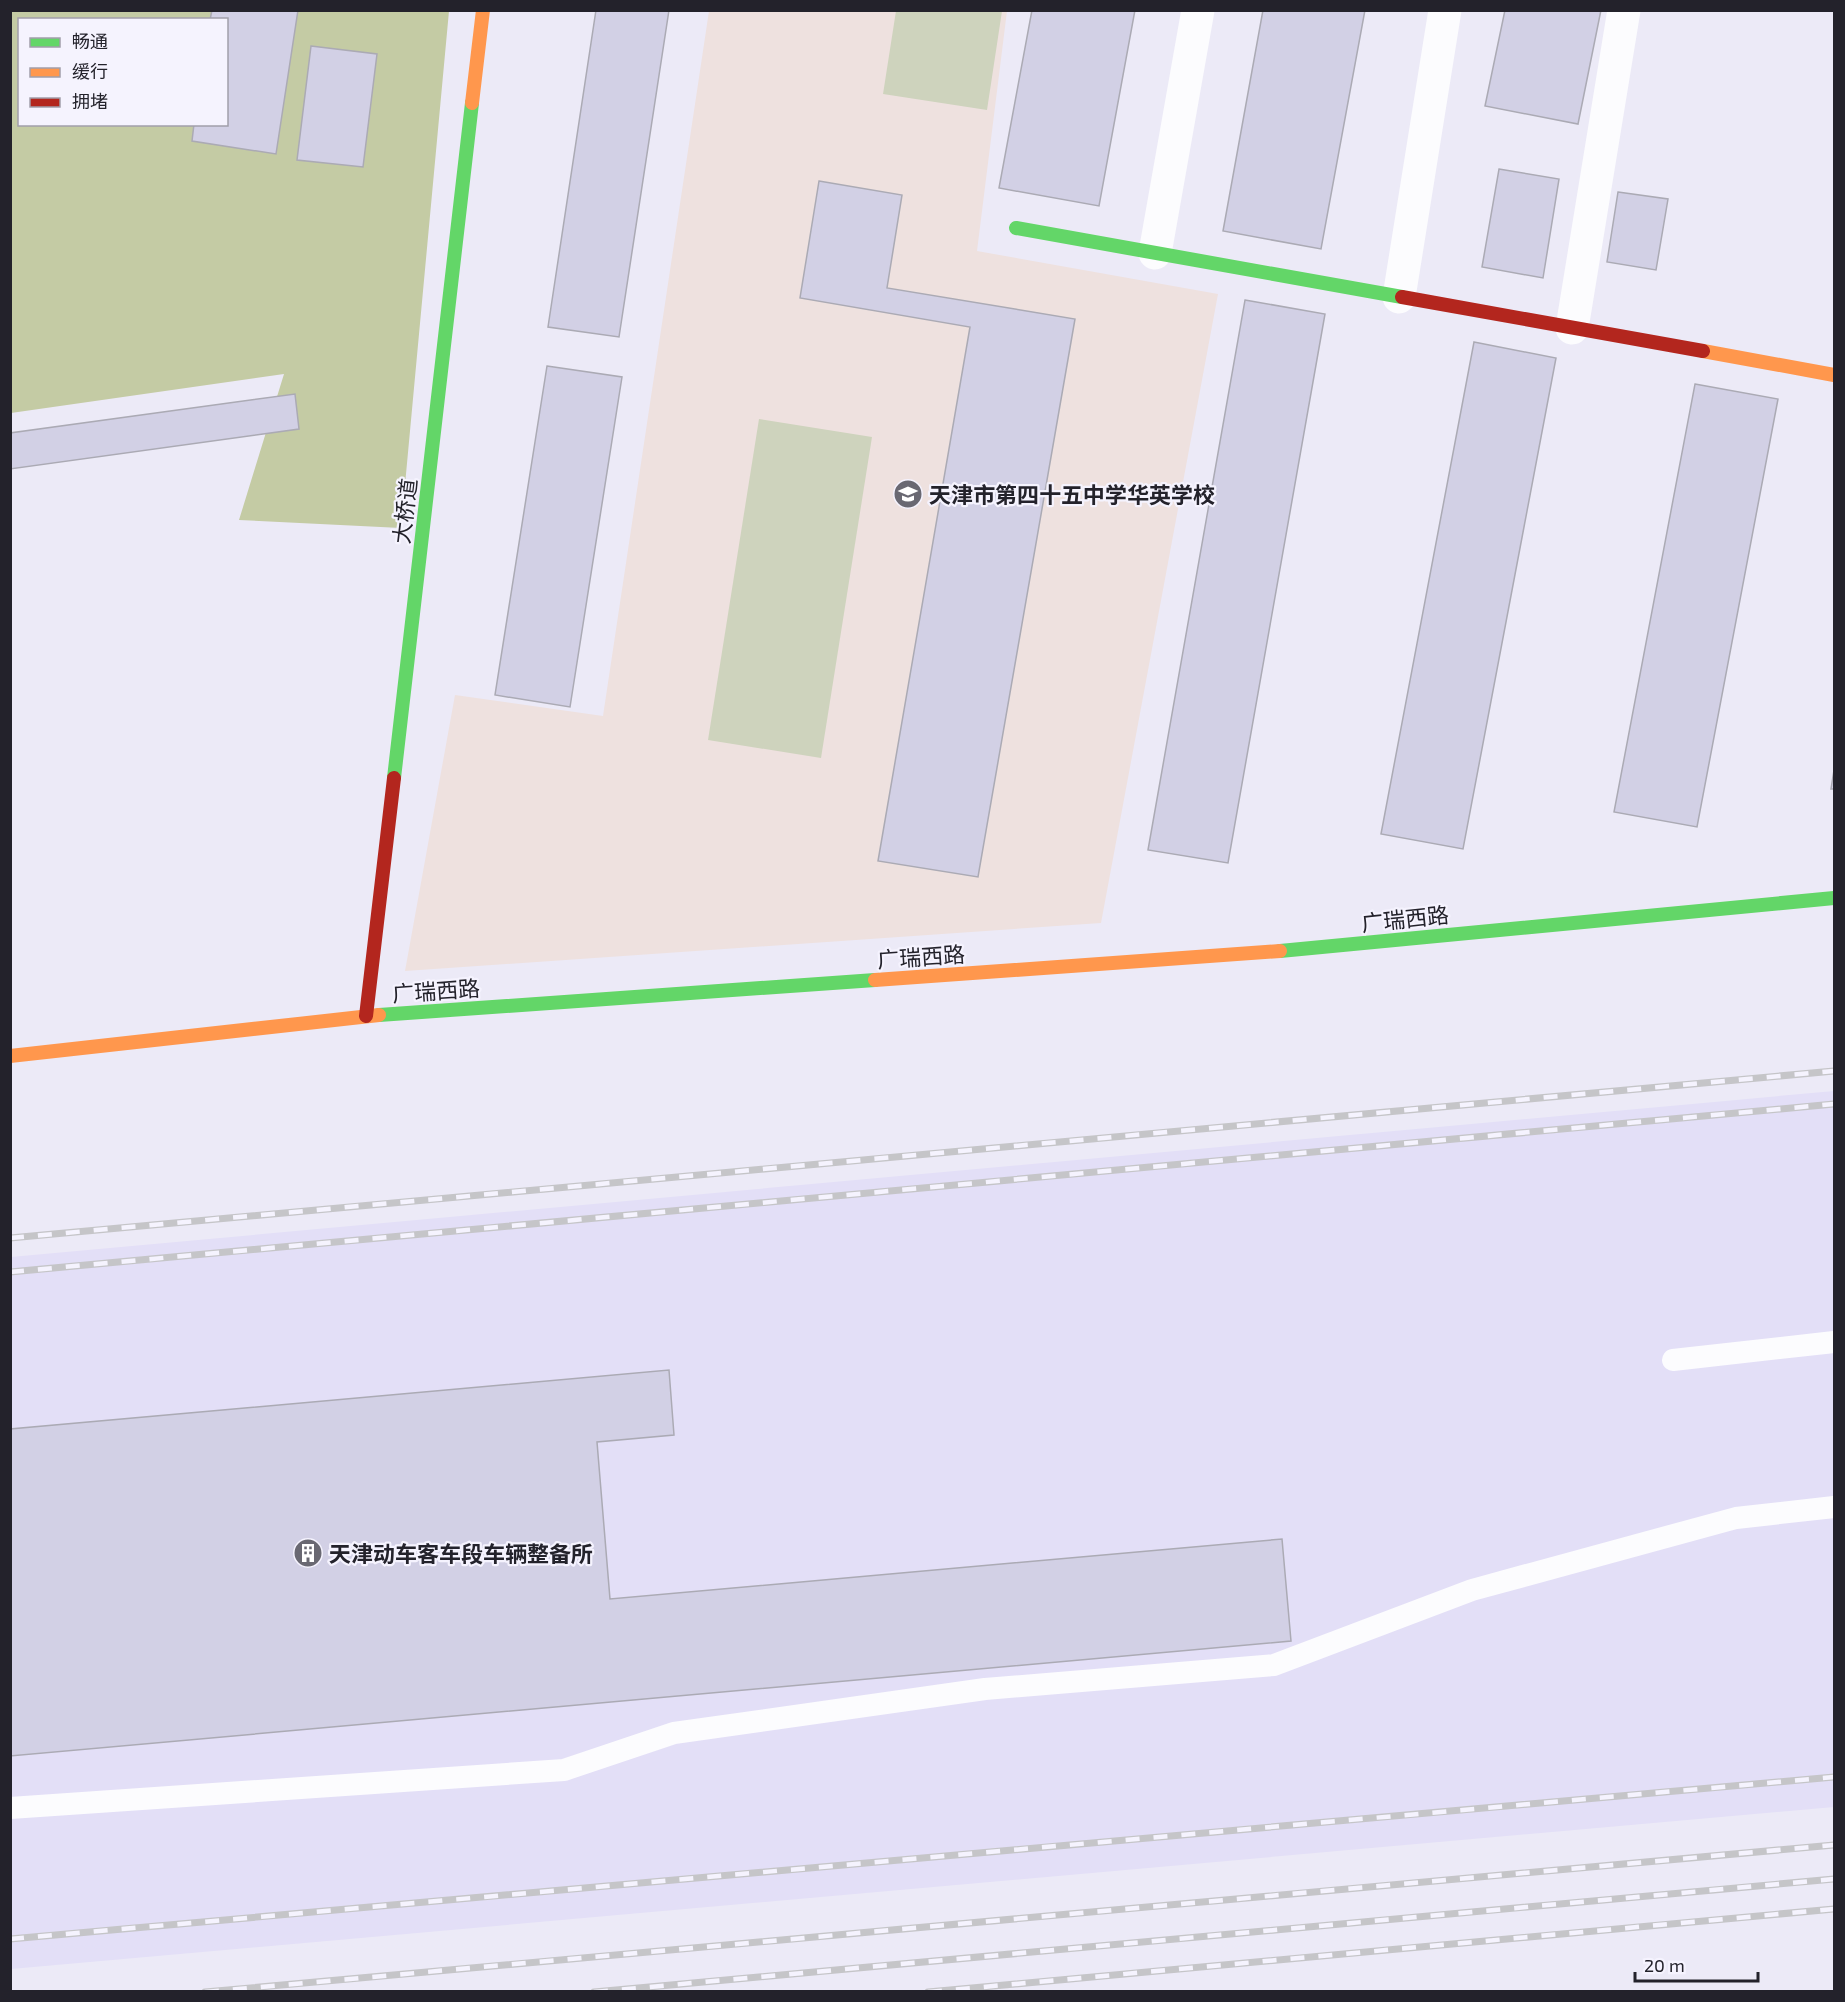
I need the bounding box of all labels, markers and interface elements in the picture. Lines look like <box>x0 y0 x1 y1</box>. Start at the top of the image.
legend <box>18 18 228 126</box>
text: 畅通 <box>72 30 108 52</box>
text: 缓行 <box>72 60 108 82</box>
text: 拥堵 <box>72 90 108 112</box>
street label: 大桥道 <box>387 477 421 545</box>
school or university icon: 天津市第四十五中学华英学校 <box>892 478 924 510</box>
place label: 天津市第四十五中学华英学校 <box>929 481 1215 507</box>
street label: 广瑞西路 <box>1360 900 1450 936</box>
street label: 广瑞西路 <box>876 940 966 972</box>
street label: 广瑞西路 <box>391 974 481 1006</box>
building icon: 天津动车客车段车辆整备所 <box>292 1537 324 1569</box>
place label: 天津动车客车段车辆整备所 <box>329 1540 593 1566</box>
scale bar <box>1635 1945 1758 1983</box>
text: 20 m <box>1644 1954 1685 1976</box>

